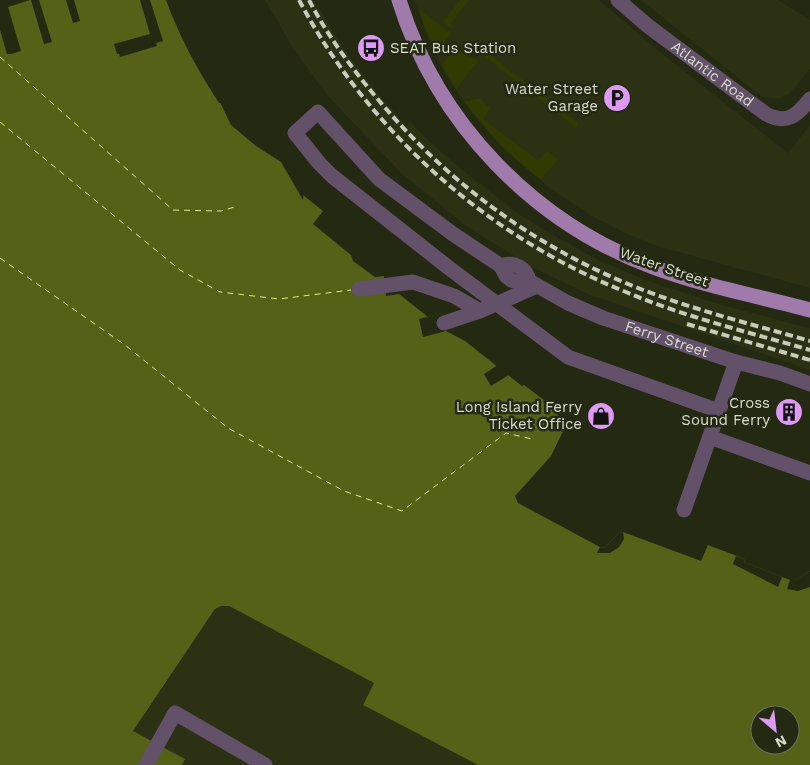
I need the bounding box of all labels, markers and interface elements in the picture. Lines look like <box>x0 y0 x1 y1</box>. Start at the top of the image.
bus stop icon: SEAT Bus Station <box>356 33 386 63</box>
street label: Atlantic Road <box>668 37 757 111</box>
place label: SEAT Bus Station <box>390 39 516 57</box>
place label: Water Street Garage <box>505 80 599 115</box>
parking icon: Water Street Garage <box>602 83 632 113</box>
street label: Water Street <box>617 243 712 291</box>
street label: Ferry Street <box>623 317 712 362</box>
place label: Cross Sound Ferry <box>681 394 770 429</box>
building icon: Cross Sound Ferry <box>774 397 804 427</box>
place label: Long Island Ferry Ticket Office <box>456 398 582 433</box>
shop icon: Long Island Ferry Ticket Office <box>586 401 616 431</box>
north arrow <box>750 705 800 755</box>
text: N <box>773 732 789 751</box>

